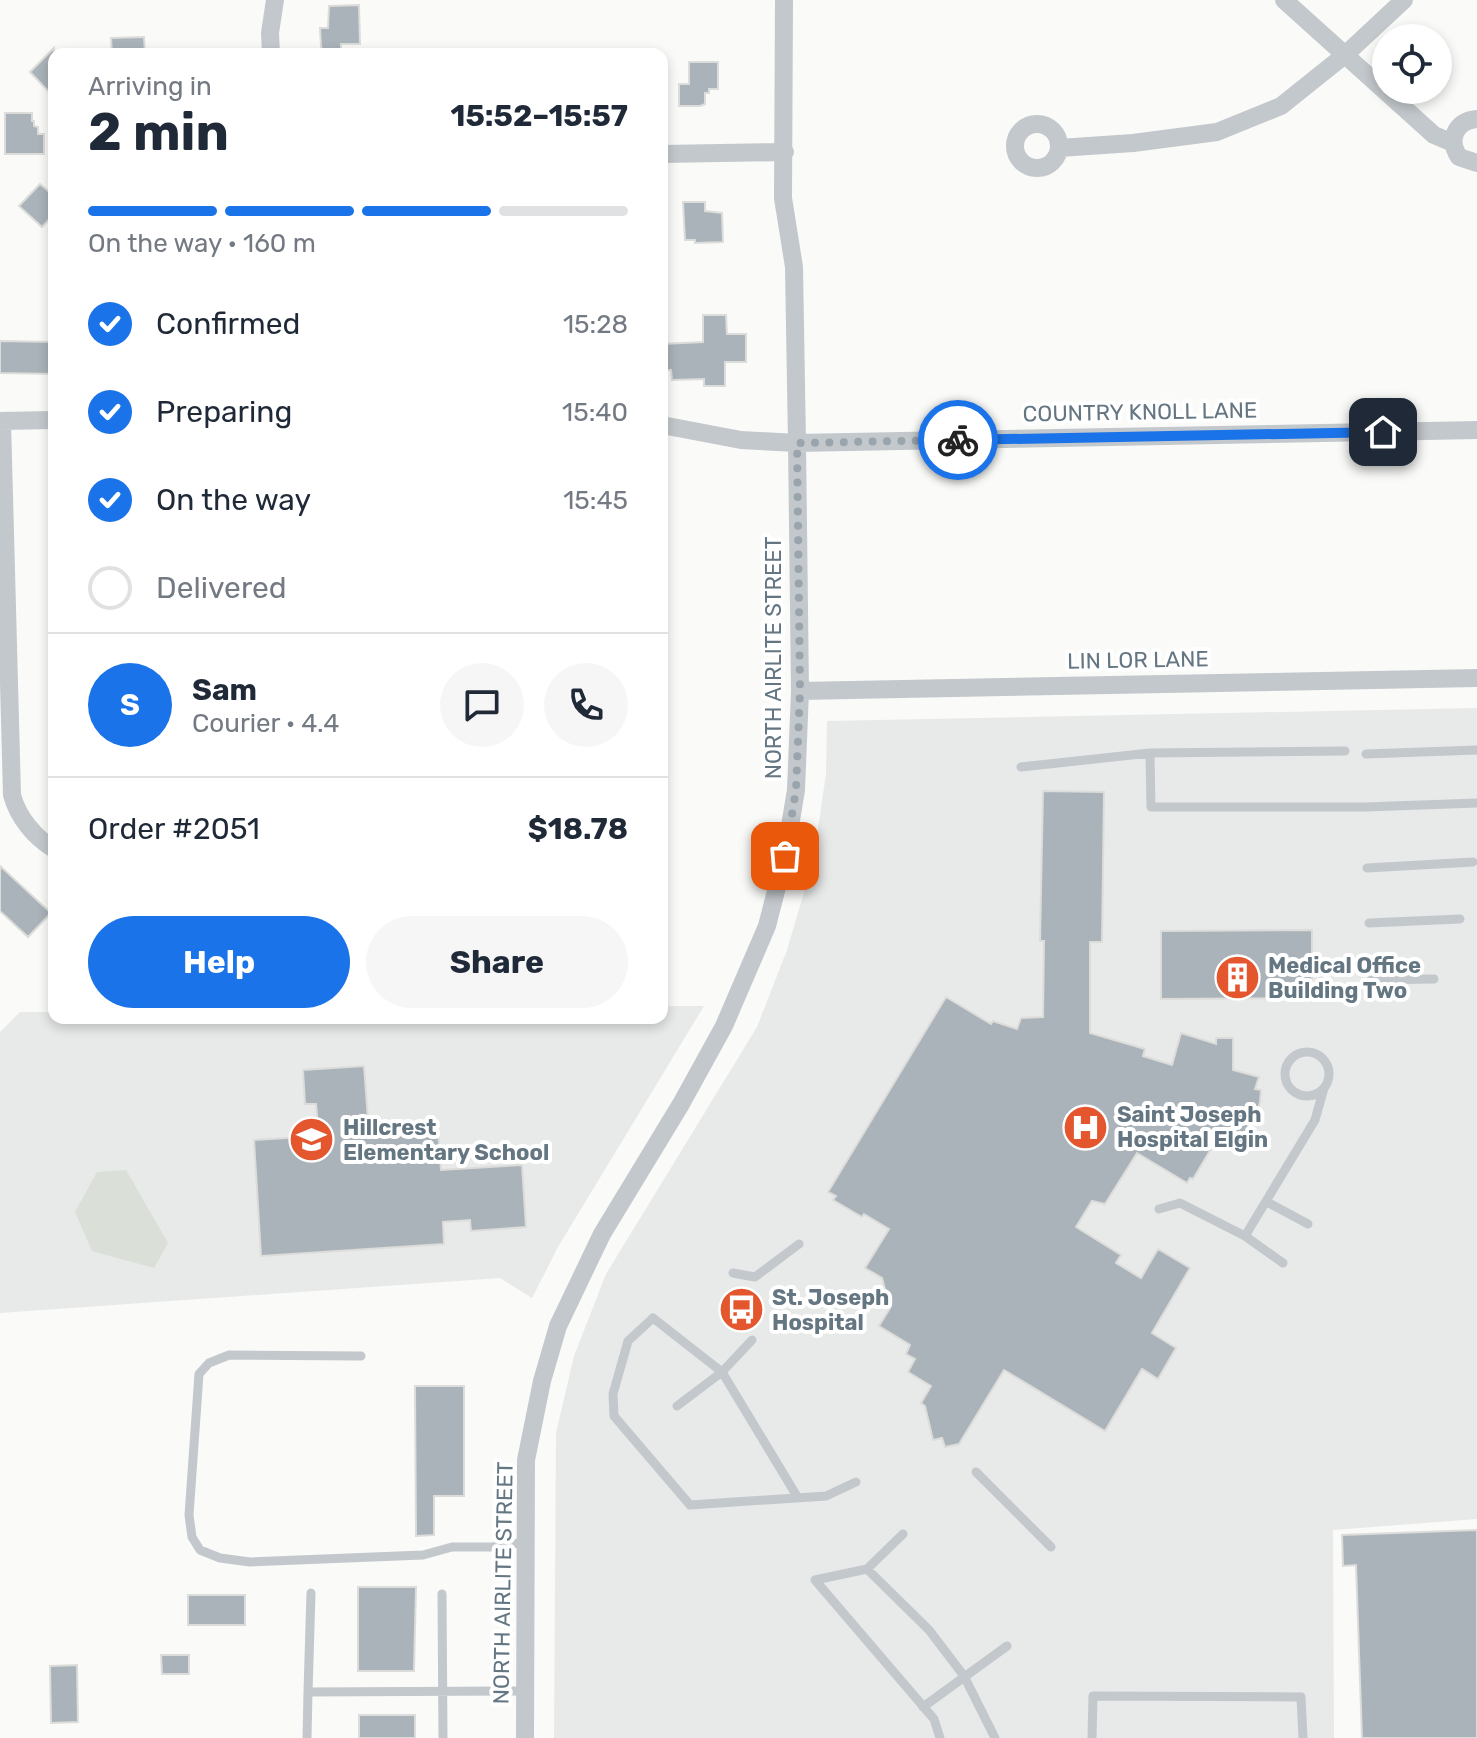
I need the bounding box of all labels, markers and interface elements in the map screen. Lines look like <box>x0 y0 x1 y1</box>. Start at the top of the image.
map controls <box>1372 24 1452 104</box>
button: locate <box>1372 24 1452 104</box>
text: Arriving in <box>88 71 212 102</box>
text: 15:52–15:57 <box>451 98 628 134</box>
text: 2 min <box>88 101 229 163</box>
text: On the way · 160 m <box>88 228 316 259</box>
icon: check <box>88 302 132 346</box>
text: Confirmed <box>156 306 300 342</box>
text: 15:28 <box>563 309 628 340</box>
icon: check <box>88 390 132 434</box>
text: Preparing <box>156 394 292 430</box>
street label: COUNTRY KNOLL LANE <box>1022 396 1258 428</box>
text: 15:40 <box>562 397 628 428</box>
pin <box>1349 398 1417 466</box>
courier <box>918 400 998 480</box>
icon: home <box>1361 410 1405 454</box>
icon: bike <box>936 418 980 462</box>
icon: check <box>88 478 132 522</box>
text: On the way <box>156 482 311 518</box>
text: 15:45 <box>563 485 628 516</box>
street label: NORTH AIRLITE STREET <box>760 536 787 779</box>
text: Delivered <box>156 570 287 606</box>
street label: LIN LOR LANE <box>1067 645 1209 675</box>
button: chat <box>440 663 524 747</box>
button: phone <box>544 663 628 747</box>
text: Sam <box>192 672 257 708</box>
text: S <box>120 687 140 723</box>
text: Courier · 4.4 <box>192 708 339 739</box>
text: Order #2051 <box>88 811 260 847</box>
text: $18.78 <box>528 811 628 847</box>
pin <box>751 822 819 890</box>
icon: bag <box>763 834 807 878</box>
button: Help <box>88 916 350 1008</box>
button: Share <box>366 916 628 1008</box>
place label: Medical Office Building Two <box>1268 952 1421 1004</box>
building icon: Medical Office Building Two <box>1213 954 1261 1002</box>
place label: Saint Joseph Hospital Elgin <box>1117 1101 1268 1153</box>
hospital icon: Saint Joseph Hospital Elgin <box>1062 1103 1110 1151</box>
place label: Hillcrest Elementary School <box>343 1114 549 1166</box>
school or university icon: Hillcrest Elementary School <box>288 1116 336 1164</box>
place label: St. Joseph Hospital <box>772 1284 889 1336</box>
bus stop icon: St. Joseph Hospital <box>717 1286 765 1334</box>
street label: NORTH AIRLITE STREET <box>487 1461 519 1705</box>

